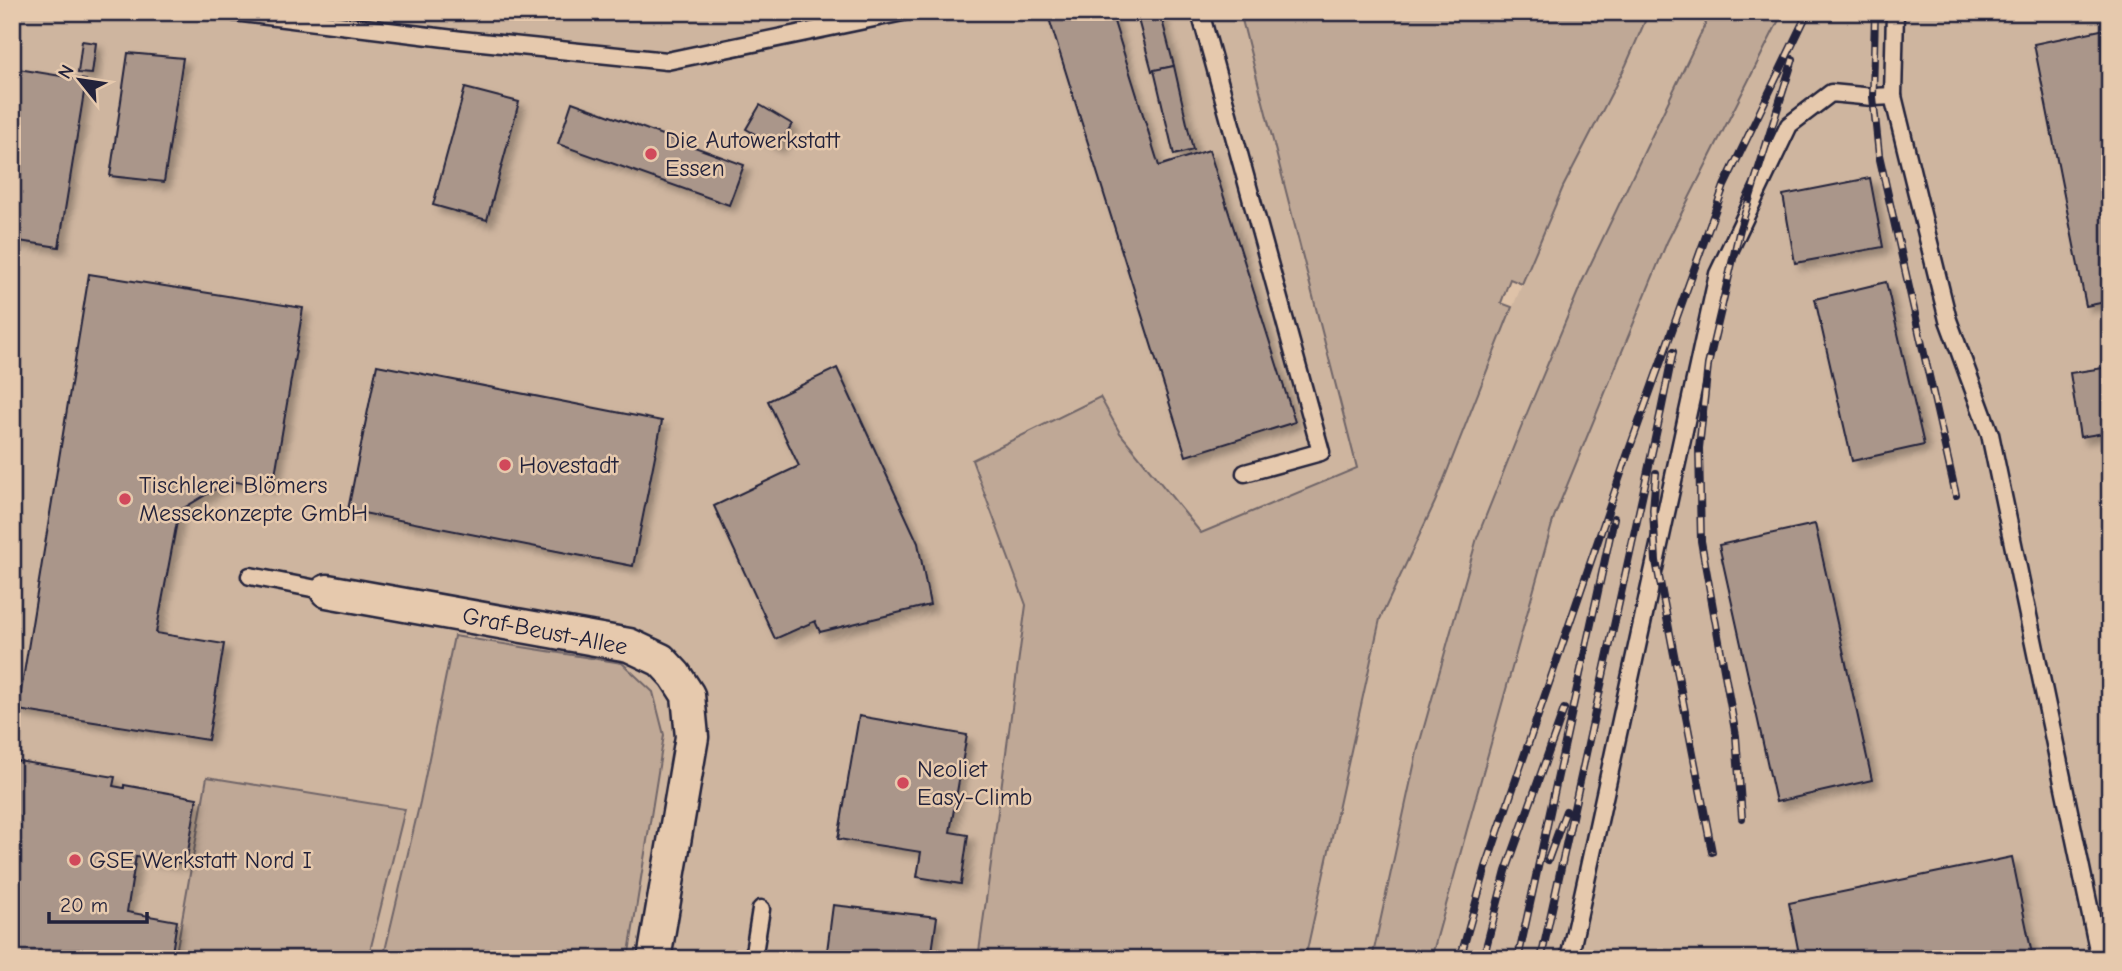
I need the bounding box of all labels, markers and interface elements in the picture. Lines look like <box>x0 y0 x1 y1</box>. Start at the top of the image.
north arrow <box>46 46 116 116</box>
text: N <box>54 61 79 83</box>
place label: Die Autowerkstatt Essen <box>665 126 841 182</box>
marker: Die Autowerkstatt Essen <box>643 146 659 162</box>
place label: Hovestadt <box>519 451 620 479</box>
marker: Hovestadt <box>497 457 513 473</box>
place label: Tischlerei Blömers Messekonzepte GmbH <box>139 471 368 527</box>
marker: Tischlerei Blömers Messekonzepte GmbH <box>117 491 133 507</box>
street label: Graf-Beust-Allee <box>460 601 630 661</box>
place label: Neoliet Easy-Climb <box>917 755 1032 811</box>
marker: Neoliet Easy-Climb <box>895 775 911 791</box>
place label: GSE Werkstatt Nord I <box>89 846 312 874</box>
marker: GSE Werkstatt Nord I <box>67 852 83 868</box>
scale bar <box>49 880 147 924</box>
text: 20 m <box>60 893 108 917</box>

